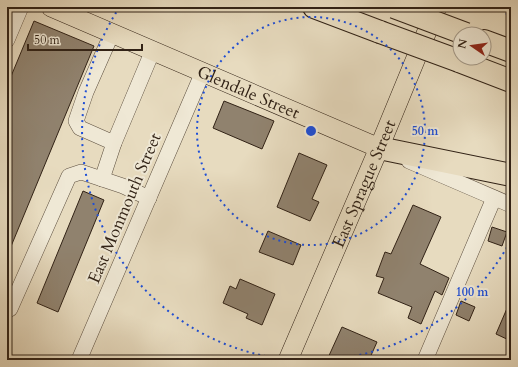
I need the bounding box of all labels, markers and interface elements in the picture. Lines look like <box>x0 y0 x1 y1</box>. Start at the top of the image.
scale bar <box>28 26 142 52</box>
north arrow <box>452 26 492 66</box>
text: 50 m <box>34 32 61 48</box>
text: N <box>454 37 471 50</box>
street label: Glendale Street <box>194 60 304 125</box>
street label: East Sprague Street <box>327 116 402 251</box>
text: 50 m <box>412 123 439 139</box>
centre of rings <box>304 124 318 138</box>
street label: East Monmouth Street <box>82 129 167 287</box>
text: 100 m <box>456 284 489 300</box>

